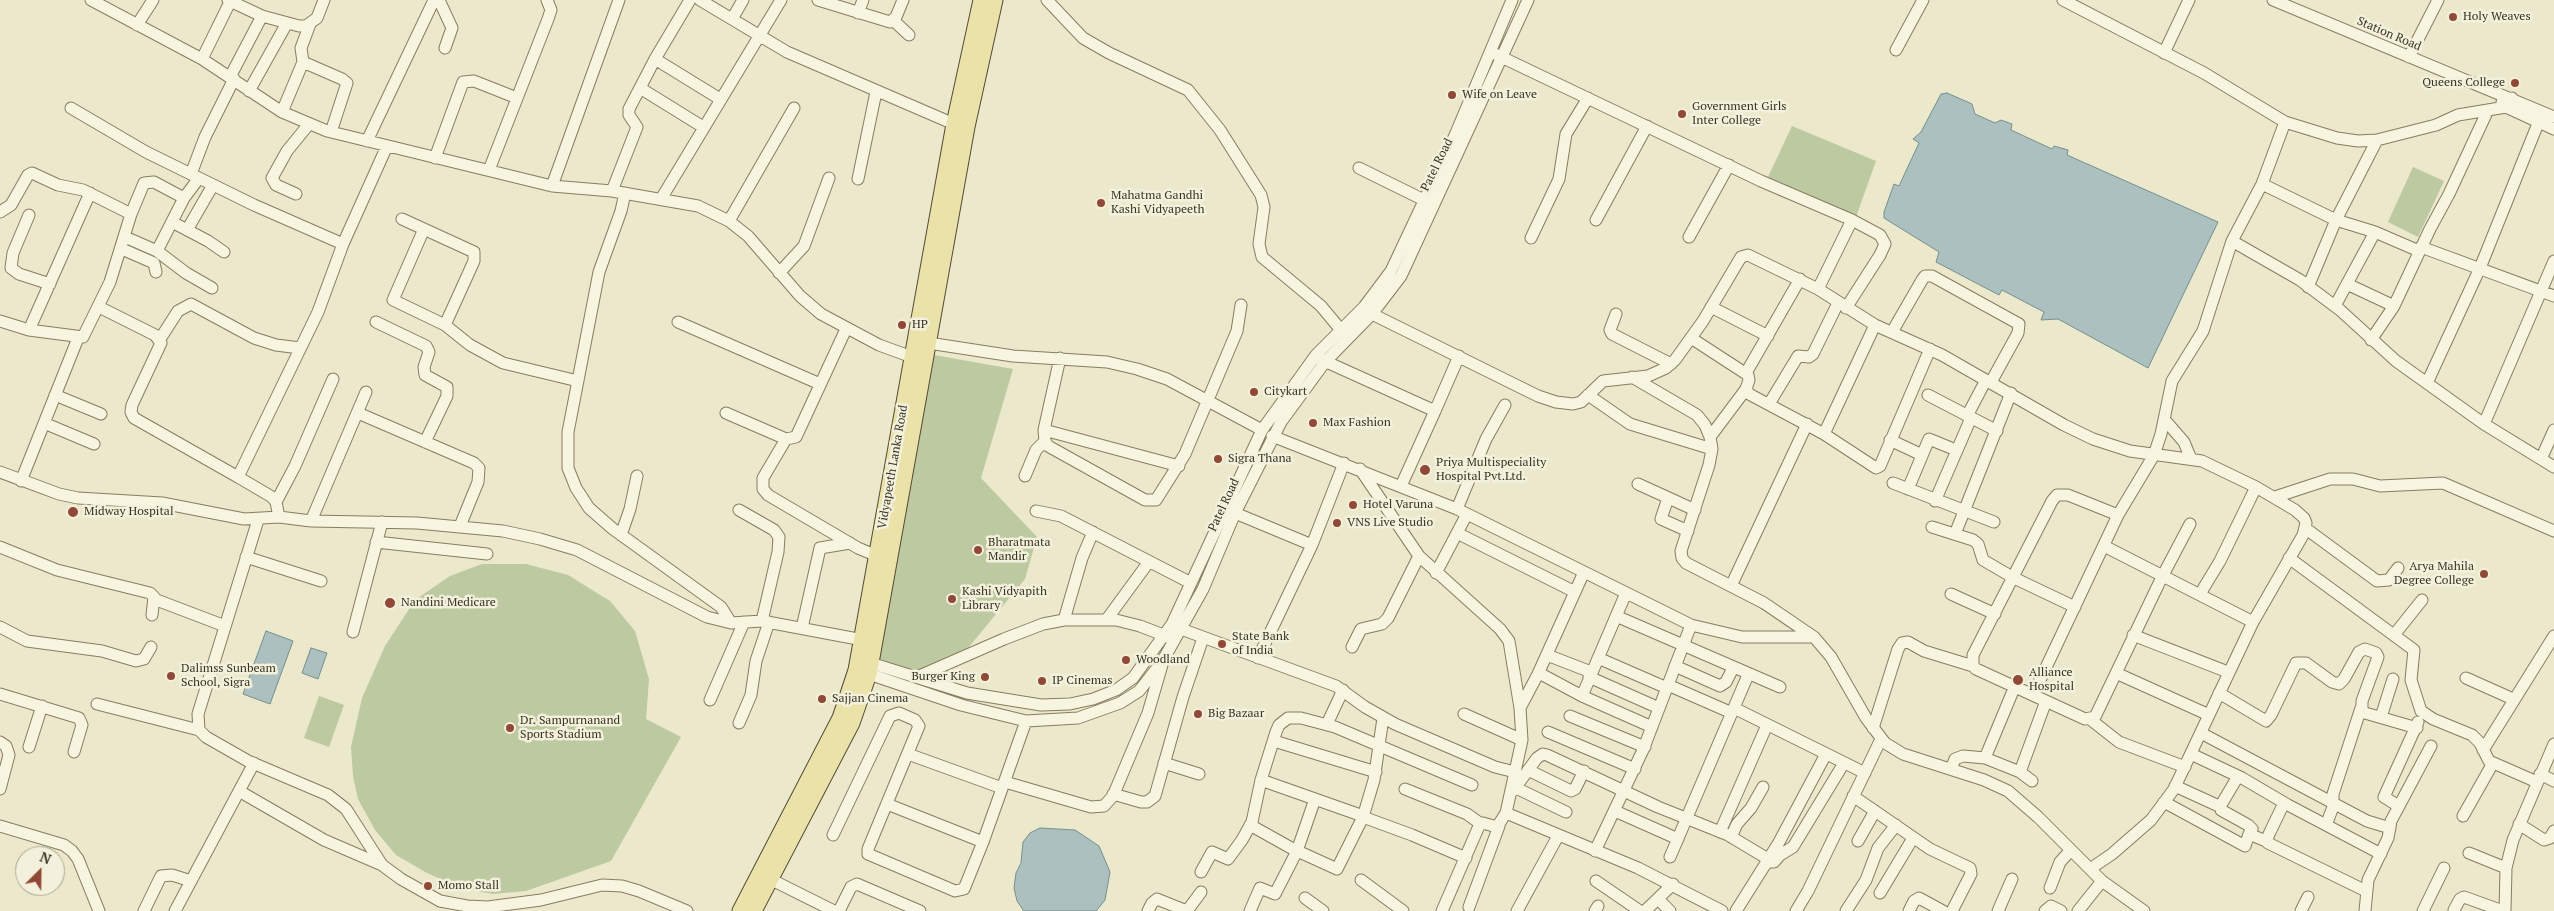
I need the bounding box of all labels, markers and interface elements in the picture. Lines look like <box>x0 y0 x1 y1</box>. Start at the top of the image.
place label: Holy Weaves <box>2463 10 2531 24</box>
marker: Holy Weaves <box>2447 11 2459 23</box>
street label: Station Road <box>2355 14 2423 54</box>
place label: Queens College <box>2422 76 2505 90</box>
marker: Queens College <box>2509 77 2521 89</box>
place label: Wife on Leave <box>1462 88 1537 102</box>
marker: Wife on Leave <box>1446 89 1458 101</box>
place label: Government Girls Inter College <box>1692 100 1786 128</box>
marker: Government Girls Inter College <box>1676 108 1688 120</box>
street label: Patel Road <box>1418 136 1456 194</box>
place label: Mahatma Gandhi Kashi Vidyapeeth <box>1111 189 1205 217</box>
marker: Mahatma Gandhi Kashi Vidyapeeth <box>1095 197 1107 209</box>
place label: HP <box>912 318 928 332</box>
marker: HP <box>896 319 908 331</box>
place label: Citykart <box>1264 385 1307 399</box>
marker: Citykart <box>1248 386 1260 398</box>
street label: Vidyapeeth Lanka Road <box>875 404 911 530</box>
place label: Max Fashion <box>1323 416 1391 430</box>
marker: Max Fashion <box>1307 417 1319 429</box>
place label: Sigra Thana <box>1228 452 1292 466</box>
marker: Sigra Thana <box>1212 453 1224 465</box>
place label: Priya Multispeciality Hospital Pvt.Ltd. <box>1436 456 1546 484</box>
marker: Priya Multispeciality Hospital Pvt.Ltd. <box>1418 463 1432 477</box>
street label: Patel Road <box>1205 476 1243 534</box>
place label: Hotel Varuna <box>1363 498 1433 512</box>
marker: Hotel Varuna <box>1347 499 1359 511</box>
marker: Midway Hospital <box>66 505 80 519</box>
place label: Midway Hospital <box>84 505 174 519</box>
place label: VNS Live Studio <box>1347 516 1433 530</box>
marker: VNS Live Studio <box>1331 517 1343 529</box>
place label: Bharatmata Mandir <box>988 536 1051 564</box>
marker: Bharatmata Mandir <box>972 544 984 556</box>
place label: Arya Mahila Degree College <box>2394 560 2474 588</box>
marker: Arya Mahila Degree College <box>2478 568 2490 580</box>
place label: Kashi Vidyapith Library <box>962 585 1047 613</box>
marker: Kashi Vidyapith Library <box>946 593 958 605</box>
marker: Nandini Medicare <box>383 596 397 610</box>
place label: Nandini Medicare <box>401 596 496 610</box>
place label: State Bank of India <box>1232 630 1289 658</box>
marker: State Bank of India <box>1216 638 1228 650</box>
place label: Woodland <box>1136 653 1190 667</box>
marker: Woodland <box>1120 654 1132 666</box>
place label: Dalimss Sunbeam School, Sigra <box>181 662 276 690</box>
place label: Alliance Hospital <box>2029 666 2074 694</box>
marker: Dalimss Sunbeam School, Sigra <box>165 670 177 682</box>
place label: Burger King <box>911 670 975 684</box>
marker: Burger King <box>979 671 991 683</box>
marker: Alliance Hospital <box>2011 673 2025 687</box>
place label: IP Cinemas <box>1052 674 1112 688</box>
marker: IP Cinemas <box>1036 675 1048 687</box>
place label: Sajjan Cinema <box>832 692 908 706</box>
marker: Sajjan Cinema <box>816 693 828 705</box>
place label: Big Bazaar <box>1208 707 1264 721</box>
marker: Big Bazaar <box>1192 708 1204 720</box>
place label: Dr. Sampurnanand Sports Stadium <box>520 714 620 742</box>
marker: Dr. Sampurnanand Sports Stadium <box>504 722 516 734</box>
north arrow <box>15 846 65 896</box>
text: N <box>37 847 54 868</box>
place label: Momo Stall <box>438 879 499 893</box>
marker: Momo Stall <box>422 880 434 892</box>

